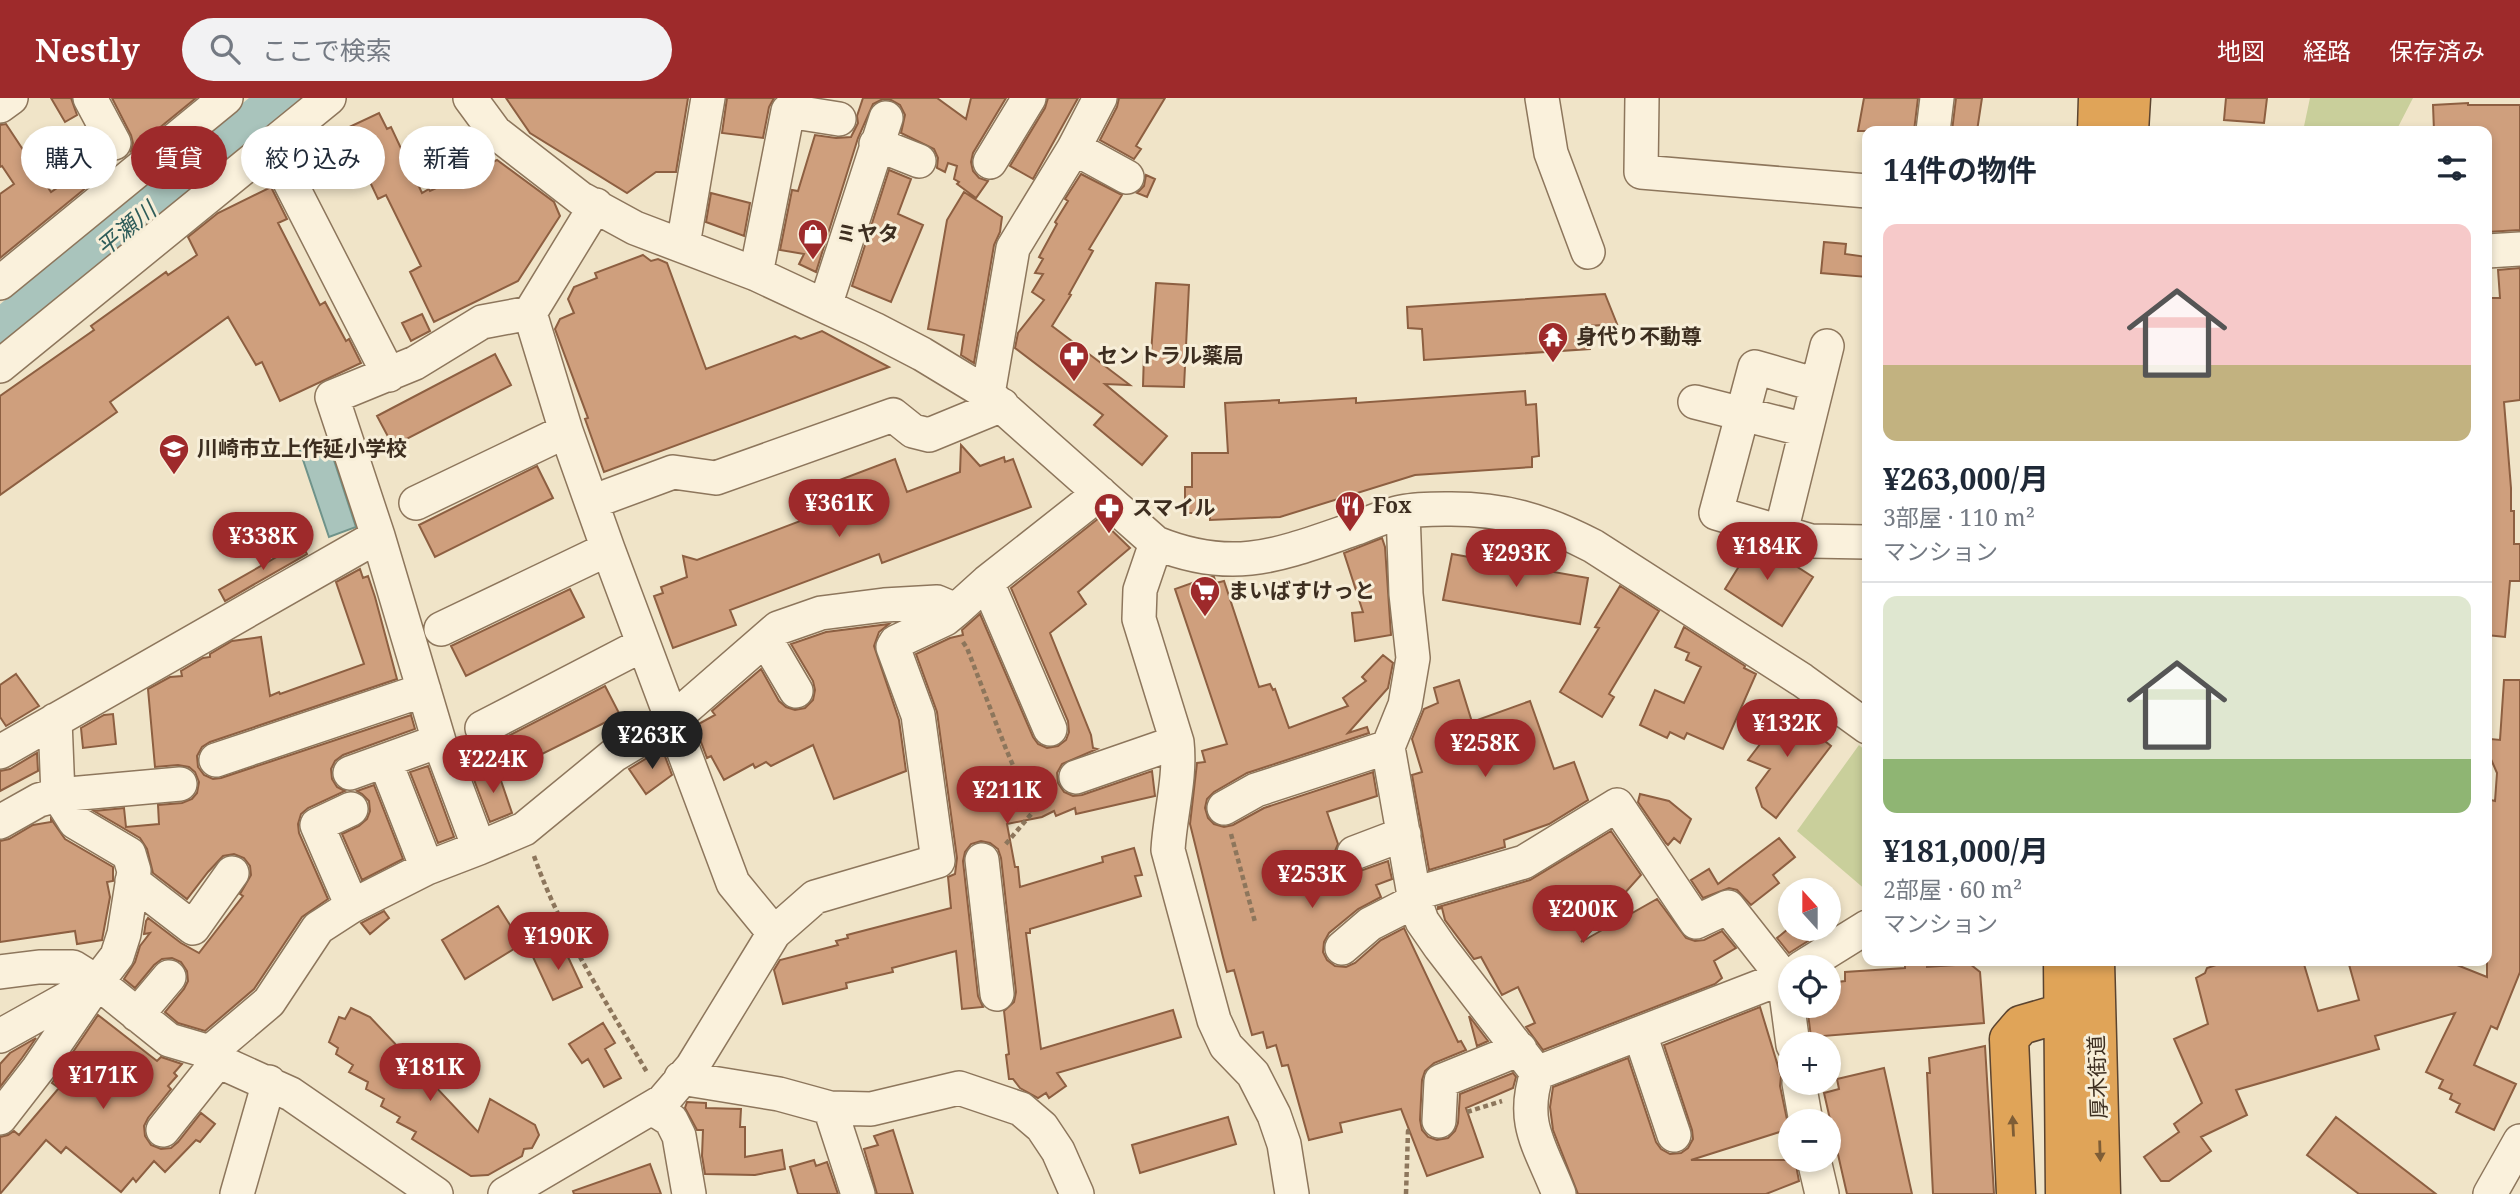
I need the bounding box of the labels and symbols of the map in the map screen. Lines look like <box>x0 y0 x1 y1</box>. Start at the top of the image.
water label: 平瀬川 <box>89 192 164 263</box>
shop icon: ミヤタ <box>796 217 830 261</box>
place label: ミヤタ <box>836 219 899 247</box>
temple icon: 身代り不動尊 <box>1536 320 1570 364</box>
place label: 身代り不動尊 <box>1576 322 1702 350</box>
pharmacy icon: セントラル薬局 <box>1057 339 1091 383</box>
place label: セントラル薬局 <box>1097 341 1244 369</box>
school or university icon: 川崎市立上作延小学校 <box>157 432 191 476</box>
place label: 川崎市立上作延小学校 <box>197 434 407 462</box>
pin: ¥361K <box>790 480 888 539</box>
restaurant icon: Fox <box>1333 489 1367 533</box>
pharmacy icon: スマイル <box>1092 491 1126 535</box>
place label: Fox <box>1373 491 1412 519</box>
place label: スマイル <box>1132 493 1215 521</box>
pin: ¥338K <box>214 512 312 572</box>
pin: ¥184K <box>1718 522 1816 582</box>
pin: ¥293K <box>1467 530 1565 589</box>
supermarket icon: まいばすけっと <box>1188 574 1222 618</box>
place label: まいばすけっと <box>1228 576 1375 604</box>
pin: ¥132K <box>1738 700 1836 759</box>
pin: ¥263K <box>603 712 701 771</box>
pin: ¥258K <box>1436 720 1534 779</box>
pin: ¥224K <box>444 736 542 795</box>
pin: ¥211K <box>958 766 1056 826</box>
pin: ¥253K <box>1263 850 1361 910</box>
north arrow <box>1778 878 1841 942</box>
pin: ¥200K <box>1534 886 1632 945</box>
pin: ¥190K <box>509 912 607 972</box>
street label: 厚木街道 <box>2082 1035 2112 1119</box>
pin: ¥181K <box>381 1044 479 1103</box>
pin: ¥171K <box>54 1052 152 1111</box>
one-way arrow <box>2007 1115 2018 1137</box>
one-way arrow <box>2094 1141 2106 1163</box>

